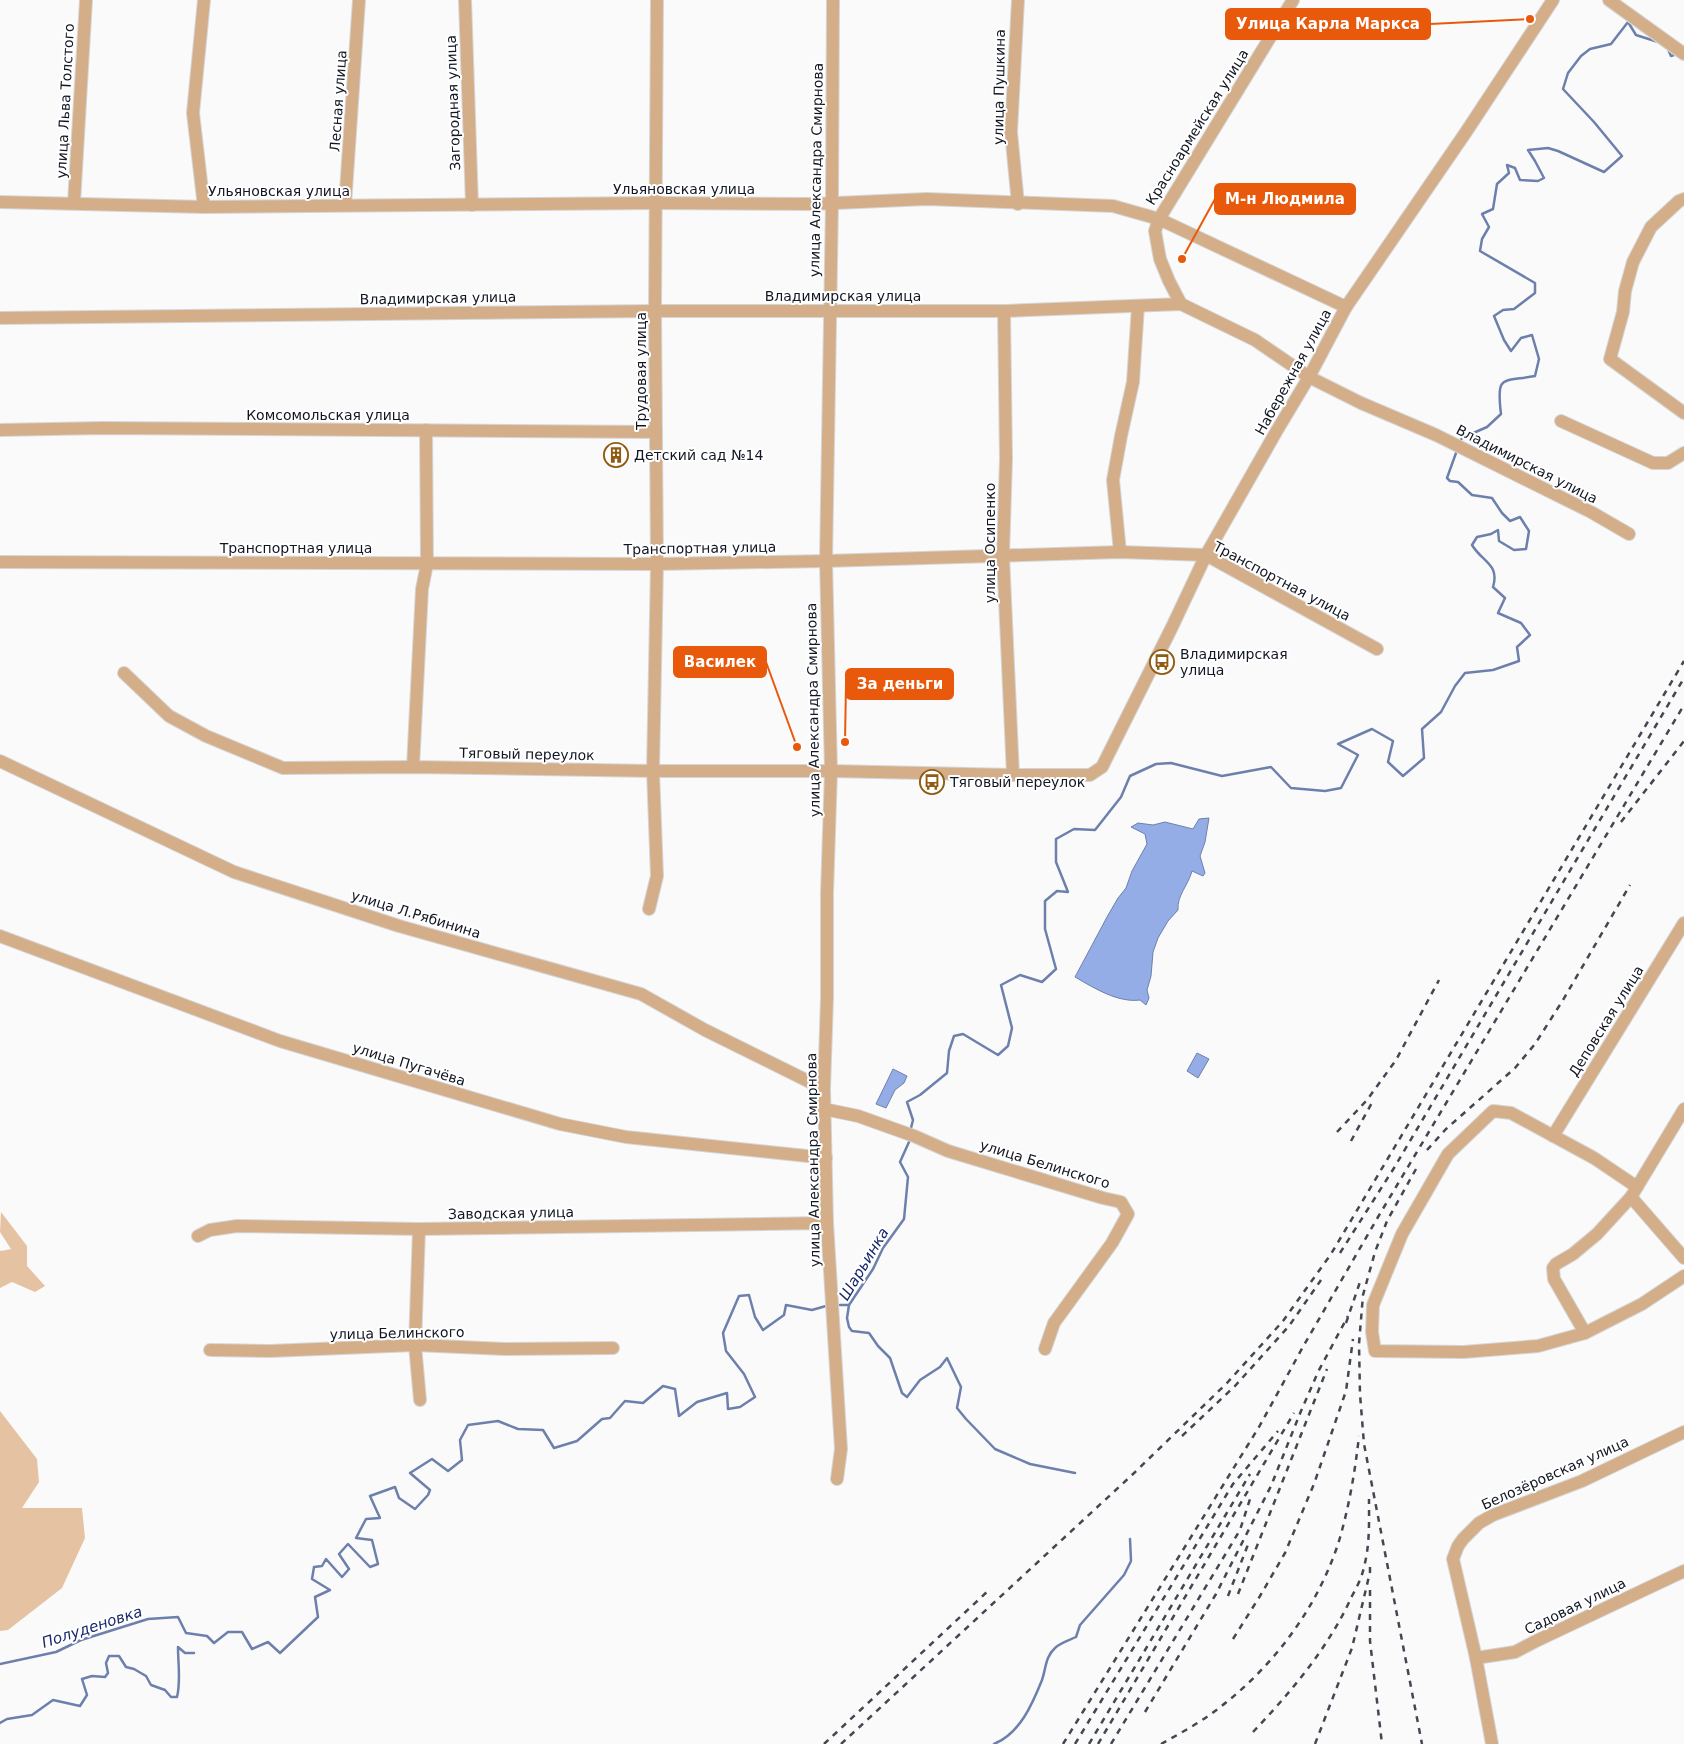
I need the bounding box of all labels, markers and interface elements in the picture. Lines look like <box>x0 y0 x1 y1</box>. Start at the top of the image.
callout: Улица Карла Маркса <box>1226 9 1430 39</box>
text: Улица Карла Маркса <box>1236 15 1420 33</box>
street label: улица Льва Толстого <box>53 23 77 179</box>
street label: улица Пушкина <box>990 29 1008 145</box>
street label: Загородная улица <box>443 35 463 171</box>
street label: Красноармейская улица <box>1142 46 1252 208</box>
street label: Лесная улица <box>326 50 350 152</box>
street label: улица Александра Смирнова <box>806 63 826 277</box>
street label: Ульяновская улица <box>613 181 755 197</box>
street label: Ульяновская улица <box>208 183 350 199</box>
callout: М-н Людмила <box>1215 184 1355 214</box>
text: М-н Людмила <box>1225 190 1345 208</box>
street label: Владимирская улица <box>765 288 921 304</box>
street label: Владимирская улица <box>360 289 516 307</box>
street label: Набережная улица <box>1252 306 1334 438</box>
street label: Трудовая улица <box>633 312 649 431</box>
street label: Комсомольская улица <box>246 407 410 423</box>
street label: Владимирская улица <box>1454 421 1600 507</box>
building icon: Детский сад №14 <box>603 442 629 468</box>
place label: Детский сад №14 <box>634 447 763 463</box>
street label: улица Осипенко <box>982 483 998 603</box>
street label: Транспортная улица <box>1210 538 1353 624</box>
street label: Транспортная улица <box>623 539 776 557</box>
street label: Транспортная улица <box>219 540 372 556</box>
street label: улица Александра Смирнова <box>803 603 823 817</box>
place label: Владимирская улица <box>1180 646 1288 678</box>
callout: Василек <box>674 647 766 677</box>
bus stop icon: Владимирская улица <box>1149 649 1175 675</box>
text: Василек <box>684 653 756 671</box>
callout: За деньги <box>846 669 953 699</box>
text: За деньги <box>857 675 943 693</box>
street label: Тяговый переулок <box>458 745 595 763</box>
bus stop icon: Тяговый переулок <box>919 769 945 795</box>
place label: Тяговый переулок <box>949 774 1085 790</box>
street label: улица Л.Рябинина <box>349 887 483 941</box>
street label: Деповская улица <box>1565 963 1647 1079</box>
street label: улица Пугачёва <box>351 1039 467 1089</box>
street label: улица Александра Смирнова <box>803 1053 823 1267</box>
street label: улица Белинского <box>978 1137 1112 1191</box>
street label: Заводская улица <box>448 1204 574 1222</box>
water label: Шарьинка <box>835 1224 893 1304</box>
street label: улица Белинского <box>329 1324 465 1342</box>
street label: Белозёровская улица <box>1479 1433 1631 1513</box>
street label: Садовая улица <box>1522 1575 1628 1637</box>
water label: Полуденовка <box>39 1602 145 1652</box>

